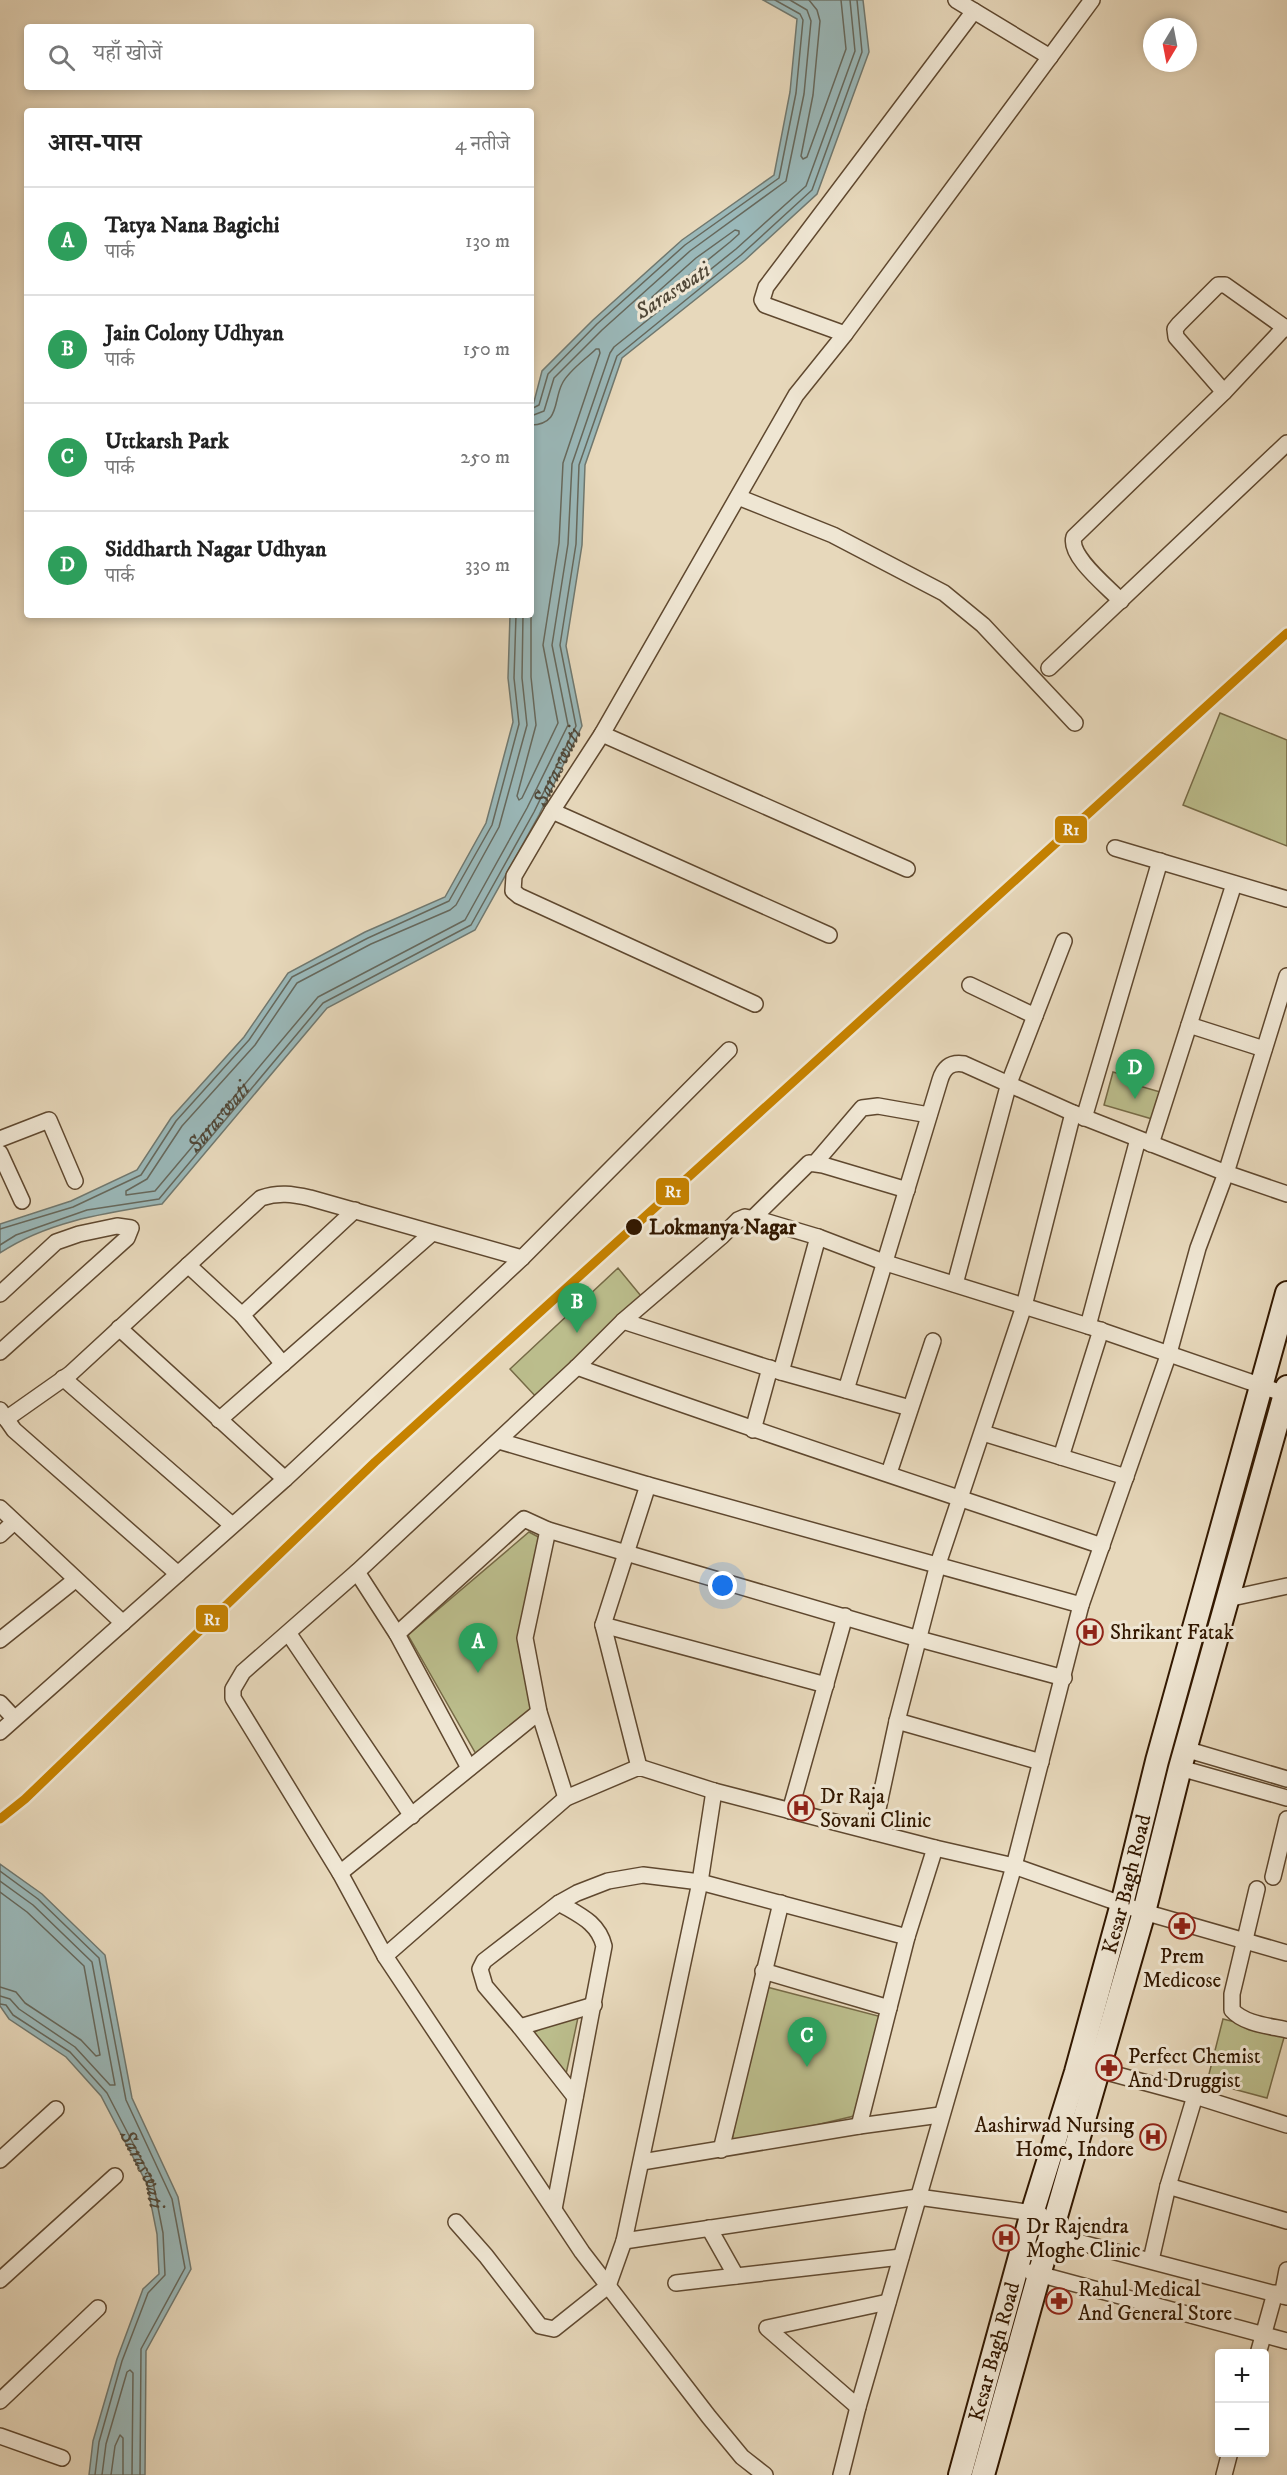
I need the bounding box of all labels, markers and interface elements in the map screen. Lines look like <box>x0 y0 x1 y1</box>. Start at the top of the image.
north arrow <box>1143 18 1197 72</box>
search box <box>24 24 534 90</box>
text: यहाँ खोजें <box>93 40 162 67</box>
icon: search <box>45 41 78 74</box>
text: आस-पास <box>48 127 141 160</box>
text: 4 नतीजे <box>455 132 510 157</box>
text: Tatya Nana Bagichi <box>105 212 279 239</box>
text: A <box>61 229 74 254</box>
text: 130 m <box>465 229 510 254</box>
text: पार्क <box>105 240 134 265</box>
water label: Saraswati <box>629 256 717 326</box>
text: Jain Colony Udhyan <box>105 320 284 347</box>
text: B <box>61 337 74 362</box>
text: 150 m <box>463 337 510 362</box>
text: पार्क <box>105 348 134 373</box>
text: Uttkarsh Park <box>105 428 229 455</box>
text: C <box>61 445 74 470</box>
text: 250 m <box>460 445 510 470</box>
text: पार्क <box>105 456 134 481</box>
text: Siddharth Nagar Udhyan <box>105 536 327 563</box>
text: D <box>60 553 75 578</box>
text: 330 m <box>465 553 510 578</box>
text: पार्क <box>105 564 134 589</box>
water label: Saraswati <box>527 722 589 812</box>
line badge: R1 <box>1054 815 1088 844</box>
text: R1 <box>1063 820 1079 840</box>
pin: D <box>1116 1050 1154 1099</box>
water label: Saraswati <box>181 1075 257 1159</box>
line badge: R1 <box>655 1177 690 1206</box>
text: R1 <box>665 1182 681 1202</box>
place label: Lokmanya Nagar <box>649 1215 797 1241</box>
marker: Lokmanya Nagar <box>624 1217 644 1237</box>
pin: B <box>558 1284 596 1333</box>
your location <box>708 1571 737 1600</box>
line badge: R1 <box>195 1604 229 1633</box>
text: R1 <box>204 1610 220 1630</box>
hospital icon: Shrikant Fatak <box>1075 1617 1105 1647</box>
place label: Shrikant Fatak <box>1110 1620 1234 1646</box>
pin: A <box>458 1624 498 1673</box>
place label: Dr Raja Sovani Clinic <box>820 1784 931 1834</box>
hospital icon: Dr Raja Sovani Clinic <box>786 1793 816 1823</box>
street label: Kesar Bagh Road <box>1097 1811 1158 1957</box>
pharmacy icon: Prem Medicose <box>1167 1911 1197 1941</box>
place label: Prem Medicose <box>1143 1944 1222 1994</box>
pin: C <box>788 2018 826 2067</box>
place label: Perfect Chemist And Druggist <box>1128 2044 1261 2094</box>
pharmacy icon: Perfect Chemist And Druggist <box>1094 2053 1124 2083</box>
place label: Aashirwad Nursing Home, Indore <box>975 2113 1135 2163</box>
hospital icon: Aashirwad Nursing Home, Indore <box>1138 2122 1168 2152</box>
water label: Saraswati <box>113 2124 170 2212</box>
place label: Dr Rajendra Moghe Clinic <box>1026 2214 1141 2264</box>
hospital icon: Dr Rajendra Moghe Clinic <box>991 2223 1021 2253</box>
place label: Rahul Medical And General Store <box>1078 2277 1232 2327</box>
street label: Kesar Bagh Road <box>963 2279 1026 2424</box>
pharmacy icon: Rahul Medical And General Store <box>1044 2286 1074 2316</box>
map controls <box>1215 2349 1269 2457</box>
button: + <box>1215 2349 1269 2403</box>
button: − <box>1215 2403 1269 2457</box>

